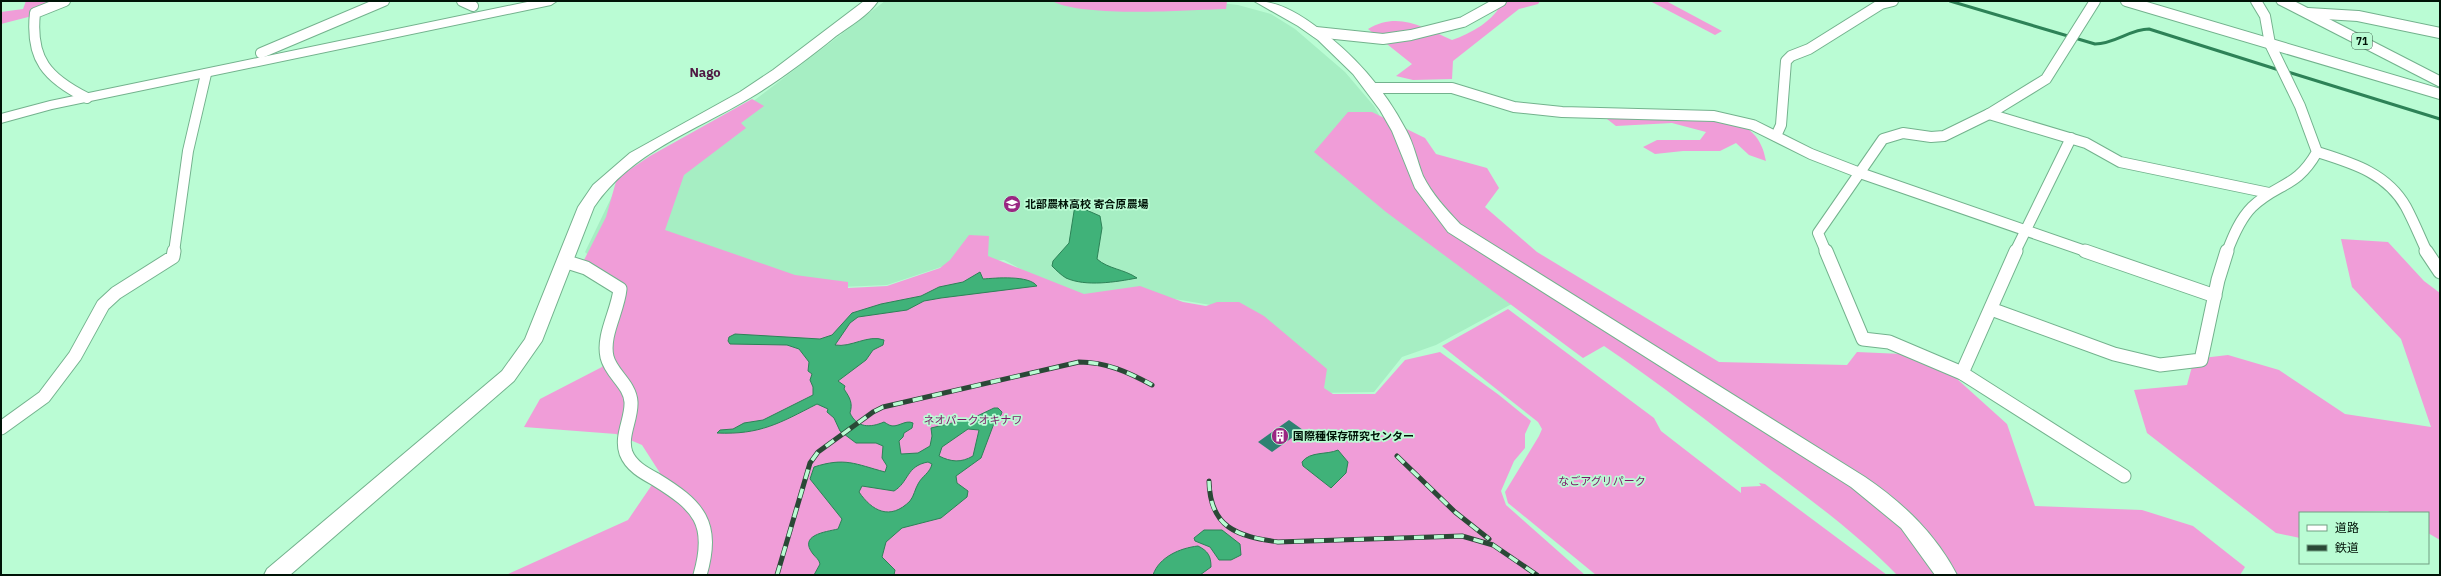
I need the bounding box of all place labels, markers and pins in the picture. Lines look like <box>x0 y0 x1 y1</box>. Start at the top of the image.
school or university icon: 北部農林高校 寄合原農場 <box>1002 194 1022 214</box>
place label: 北部農林高校 寄合原農場 <box>1025 197 1149 211</box>
building icon: 国際種保存研究センター <box>1270 426 1290 446</box>
place label: 国際種保存研究センター <box>1293 429 1414 443</box>

